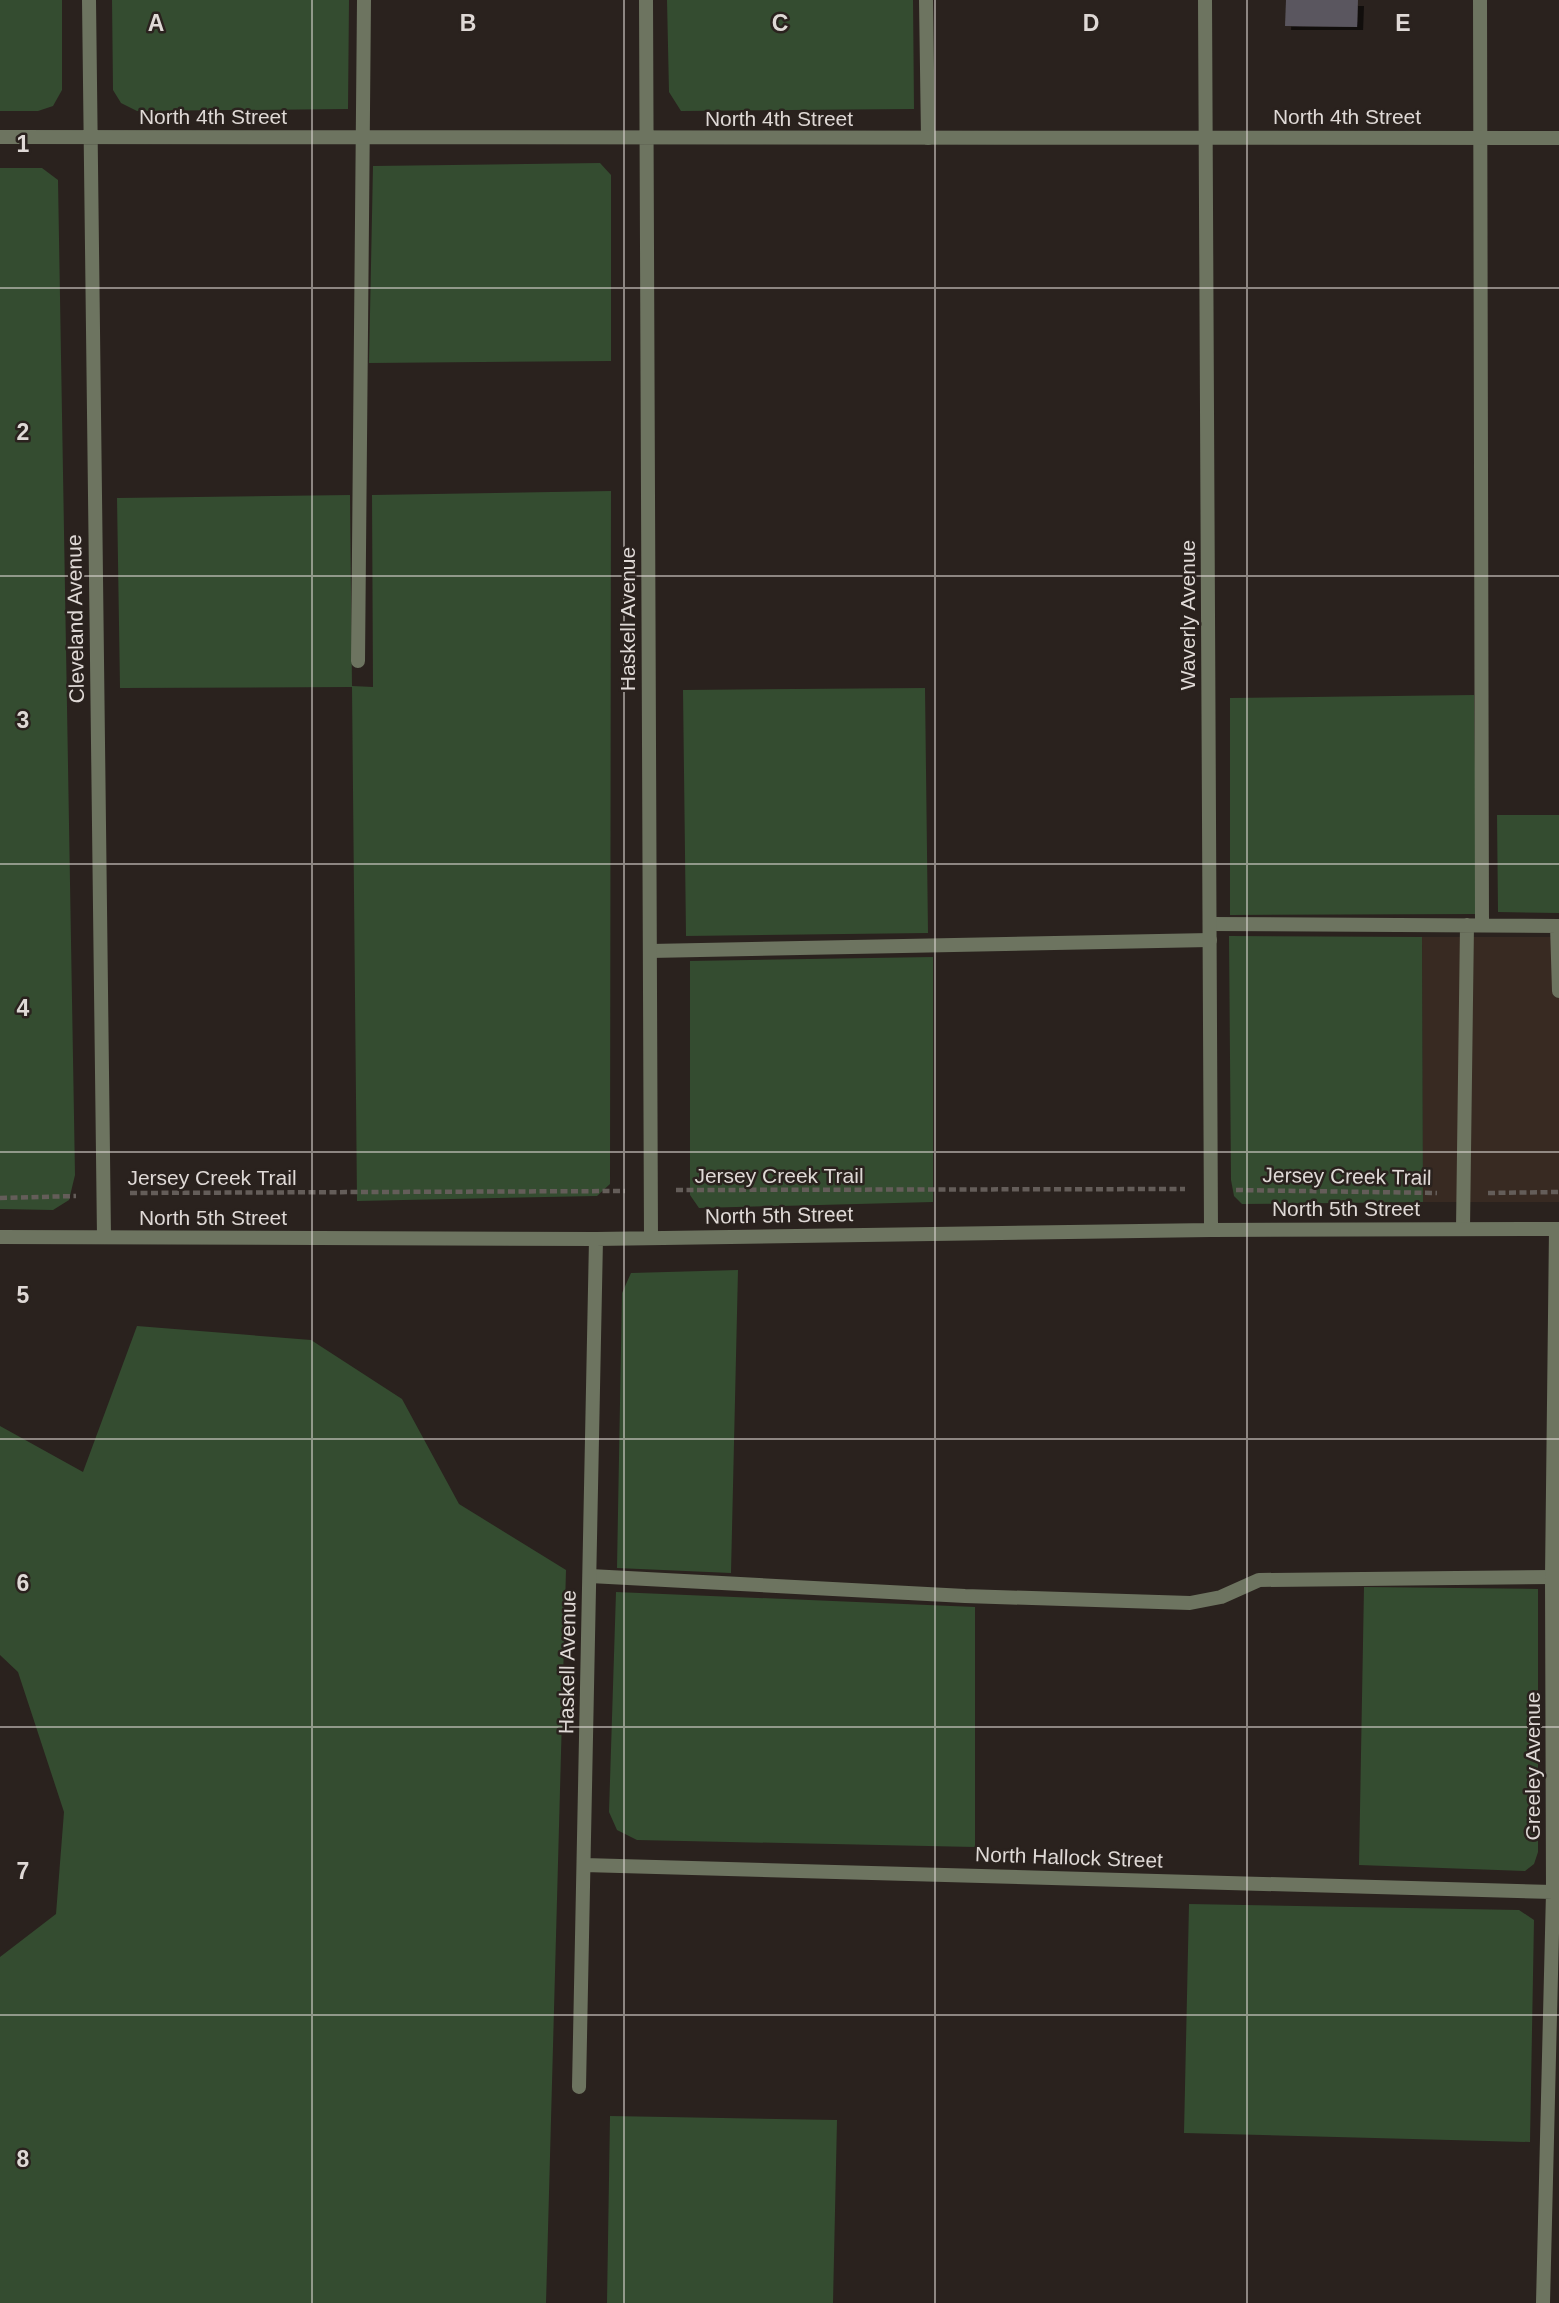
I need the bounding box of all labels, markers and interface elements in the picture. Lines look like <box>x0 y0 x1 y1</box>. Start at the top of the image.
text: A <box>148 10 164 36</box>
text: B <box>460 10 476 36</box>
text: C <box>772 10 788 36</box>
text: D <box>1083 10 1099 36</box>
text: E <box>1395 10 1411 36</box>
street label: North 4th Street <box>139 105 287 128</box>
street label: North 4th Street <box>1273 105 1421 128</box>
street label: North 4th Street <box>705 107 853 130</box>
text: 1 <box>17 131 30 157</box>
text: 2 <box>17 419 29 445</box>
street label: Cleveland Avenue <box>62 534 88 704</box>
street label: Waverly Avenue <box>1176 540 1199 690</box>
street label: Haskell Avenue <box>616 547 639 691</box>
text: 3 <box>17 707 29 733</box>
text: 4 <box>17 995 30 1021</box>
street label: Jersey Creek Trail <box>1262 1163 1432 1189</box>
street label: Jersey Creek Trail <box>694 1164 864 1187</box>
street label: Jersey Creek Trail <box>127 1166 297 1189</box>
street label: North 5th Street <box>1272 1197 1420 1220</box>
street label: North 5th Street <box>705 1202 853 1228</box>
street label: North 5th Street <box>139 1206 287 1229</box>
text: 5 <box>17 1282 30 1308</box>
text: 6 <box>17 1570 29 1596</box>
street label: Haskell Avenue <box>554 1590 580 1734</box>
street label: Greeley Avenue <box>1521 1691 1544 1841</box>
street label: North Hallock Street <box>975 1842 1163 1872</box>
text: 7 <box>17 1858 29 1884</box>
text: 8 <box>17 2146 30 2172</box>

